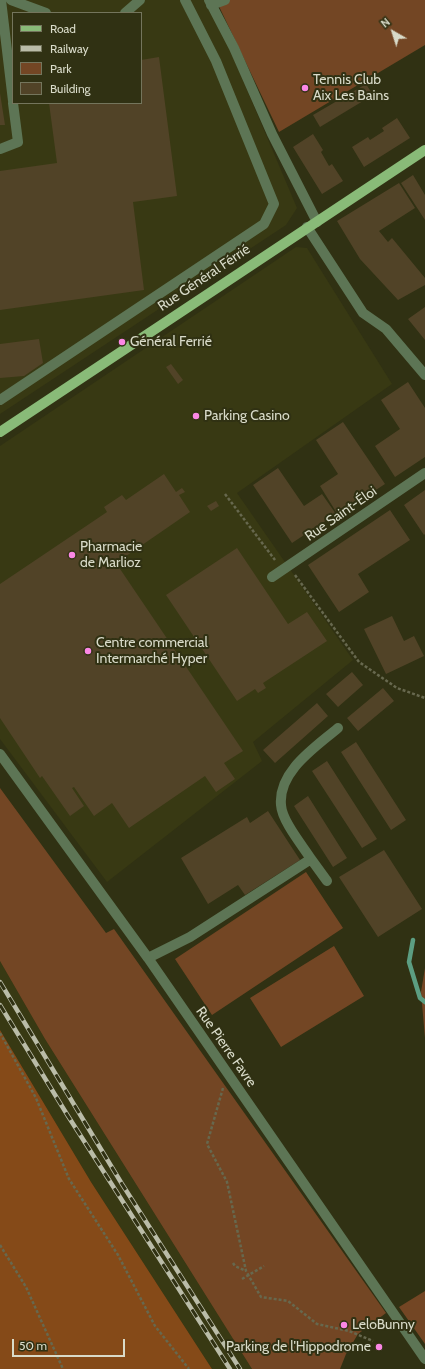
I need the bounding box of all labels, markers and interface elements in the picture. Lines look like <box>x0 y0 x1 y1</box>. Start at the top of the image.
legend <box>12 12 142 104</box>
north arrow <box>373 12 413 52</box>
text: N <box>378 15 393 31</box>
text: Road <box>50 21 76 36</box>
text: Railway <box>50 41 88 56</box>
text: Park <box>50 61 72 76</box>
place label: Tennis Club Aix Les Bains <box>313 72 389 104</box>
text: Building <box>50 81 91 96</box>
marker: Tennis Club Aix Les Bains <box>300 83 310 93</box>
street label: Rue Général Férrié <box>155 241 253 315</box>
place label: Général Ferrié <box>130 334 212 350</box>
marker: Général Ferrié <box>117 337 127 347</box>
place label: Parking Casino <box>204 408 290 424</box>
marker: Parking Casino <box>191 411 201 421</box>
street label: Rue Saint-Éloi <box>302 483 380 545</box>
place label: Pharmacie de Marlioz <box>80 539 142 572</box>
marker: Pharmacie de Marlioz <box>67 550 77 560</box>
place label: Centre commercial Intermarché Hyper <box>96 635 208 668</box>
marker: Centre commercial Intermarché Hyper <box>83 646 93 656</box>
street label: Rue Pierre Favre <box>192 1004 260 1090</box>
place label: LeloBunny <box>352 1317 415 1333</box>
marker: LeloBunny <box>339 1320 349 1330</box>
scale bar <box>14 1331 127 1357</box>
text: 50 m <box>19 1338 47 1353</box>
place label: Parking de l'Hippodrome <box>226 1339 371 1355</box>
marker: Parking de l'Hippodrome <box>374 1342 384 1352</box>

